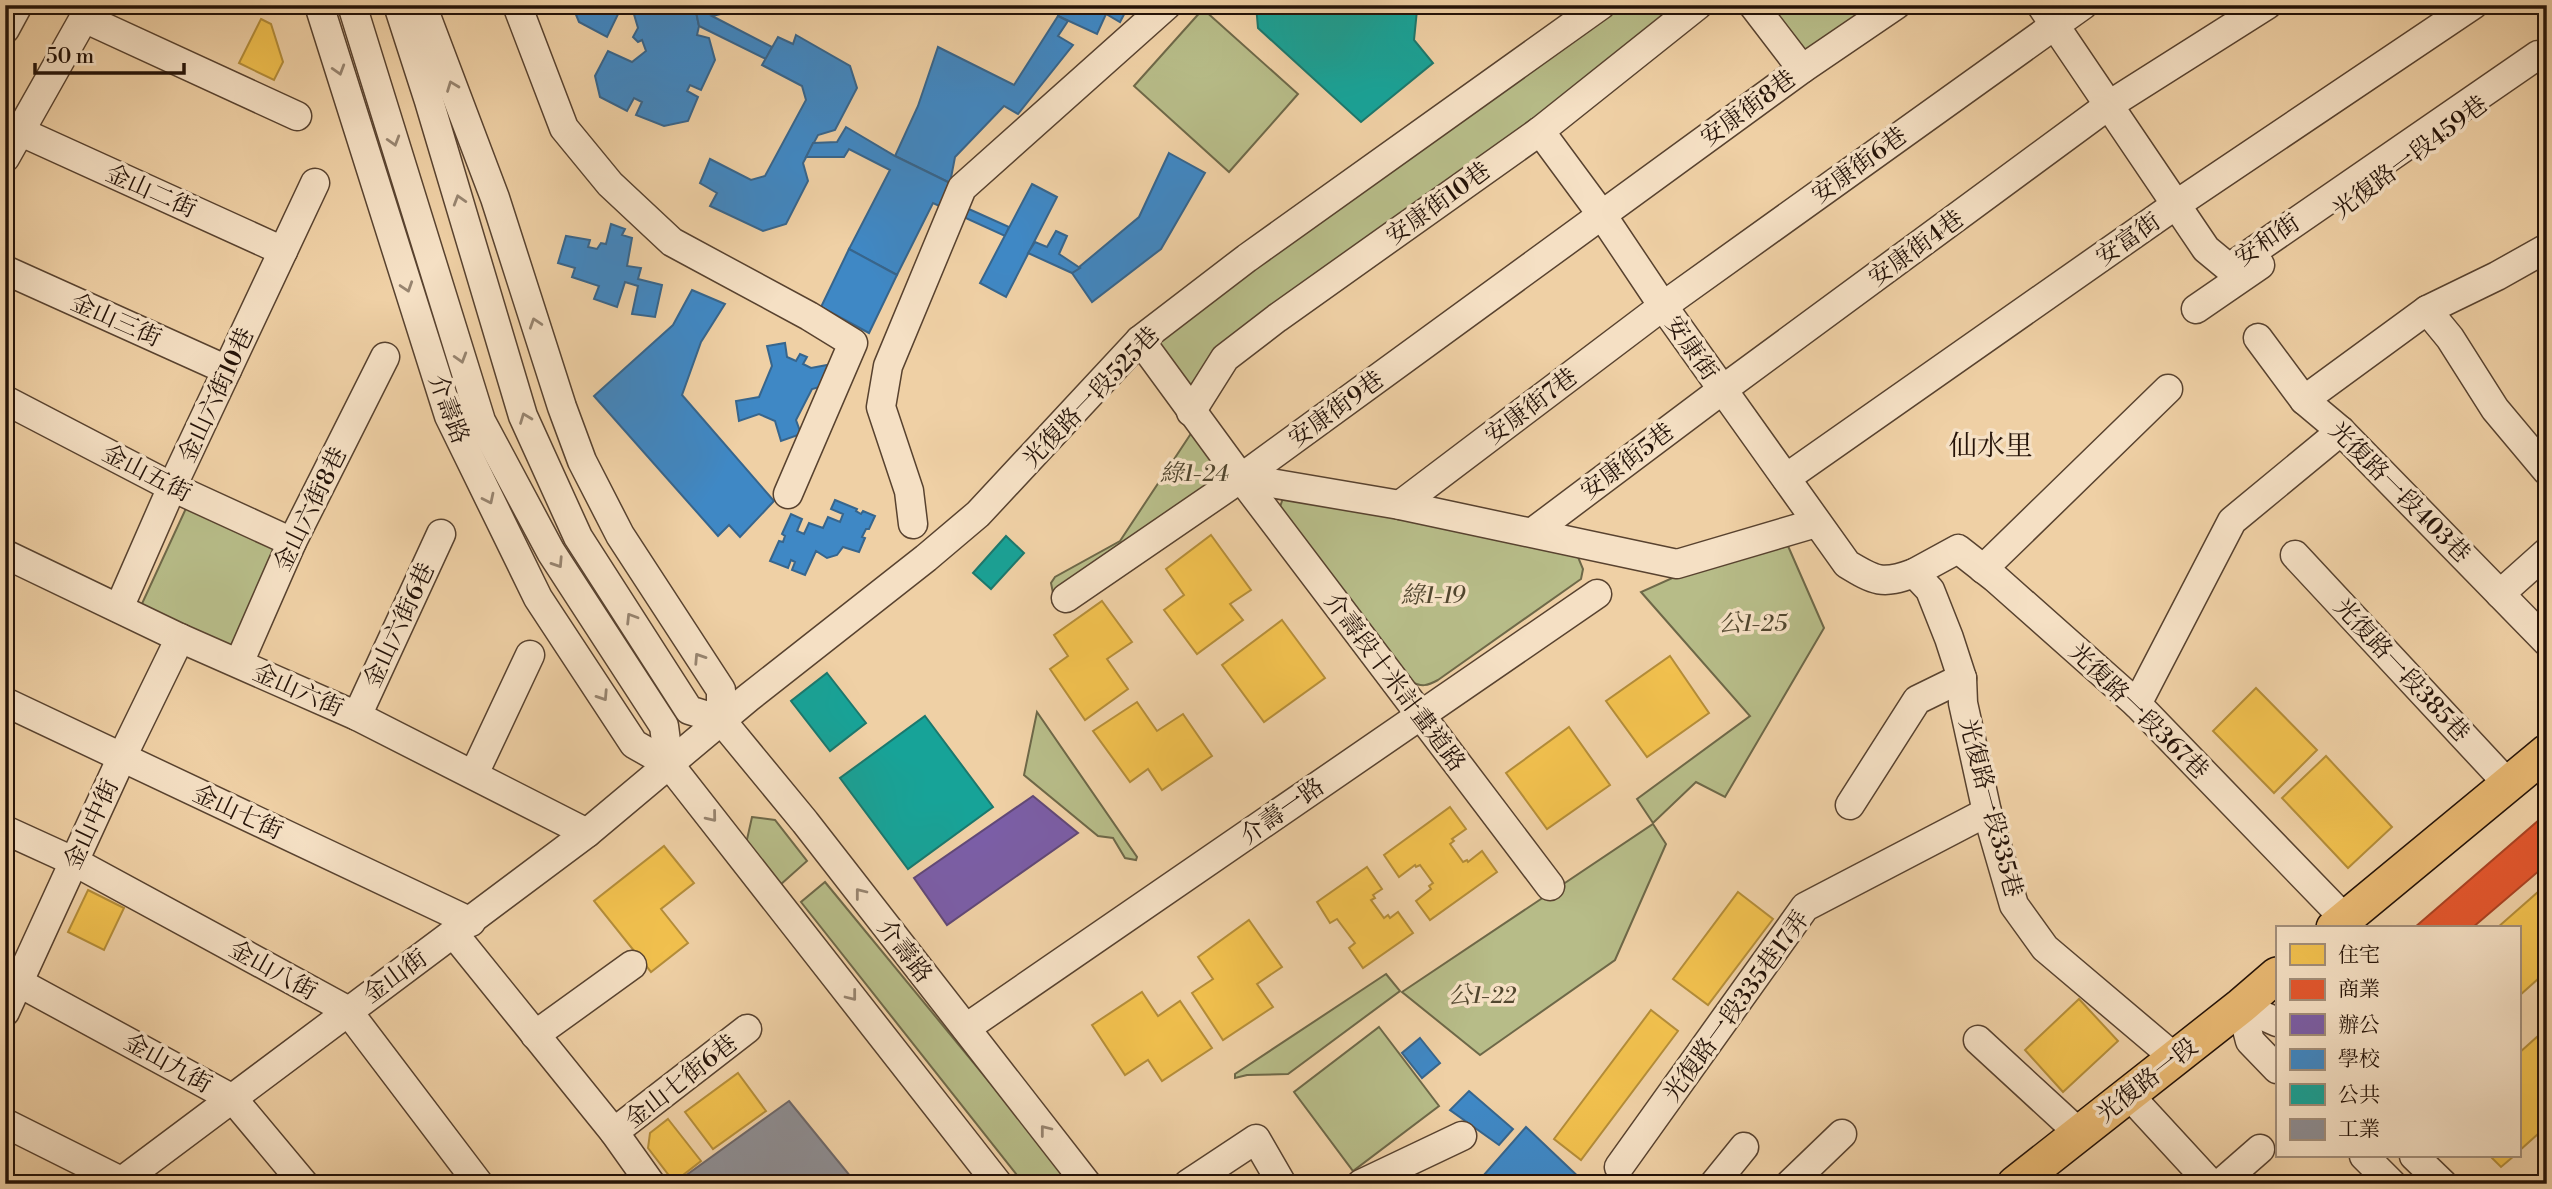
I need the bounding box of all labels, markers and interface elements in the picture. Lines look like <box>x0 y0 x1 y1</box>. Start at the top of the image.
scale bar <box>35 32 184 76</box>
text: 50 m <box>46 44 94 70</box>
one-way arrow <box>330 64 345 76</box>
street label: 安康街8巷 <box>1695 64 1802 153</box>
one-way arrow <box>447 80 461 92</box>
street label: 光復路一段459巷 <box>2327 90 2494 226</box>
street label: 安康街6巷 <box>1806 121 1913 210</box>
one-way arrow <box>386 134 401 146</box>
street label: 安康街10巷 <box>1381 156 1497 252</box>
street label: 金山二街 <box>101 159 201 225</box>
one-way arrow <box>452 195 467 207</box>
street label: 安康街4巷 <box>1863 204 1970 293</box>
street label: 安富街 <box>2090 207 2167 273</box>
street label: 安和街 <box>2229 208 2306 273</box>
one-way arrow <box>399 281 414 293</box>
street label: 金山三街 <box>66 288 166 354</box>
street label: 安康街 <box>1658 310 1724 387</box>
one-way arrow <box>529 318 544 330</box>
street label: 光復路一段525巷 <box>1017 321 1166 474</box>
street label: 金山六街10巷 <box>173 323 261 468</box>
one-way arrow <box>453 352 468 364</box>
street label: 安康街7巷 <box>1479 362 1584 451</box>
street label: 安康街9巷 <box>1283 365 1390 454</box>
street label: 介壽路 <box>421 370 475 448</box>
one-way arrow <box>519 412 533 425</box>
street label: 光復路一段403巷 <box>2322 416 2476 570</box>
street label: 安康街5巷 <box>1575 417 1680 507</box>
district label: 仙水里 <box>1949 429 2033 464</box>
street label: 金山五街 <box>97 439 196 509</box>
street label: 金山六街8巷 <box>268 442 354 577</box>
park label: 綠1-24 <box>1160 459 1229 489</box>
one-way arrow <box>481 492 495 504</box>
one-way arrow <box>550 555 562 568</box>
street label: 金山六街6巷 <box>358 558 442 693</box>
park label: 綠1-19 <box>1401 581 1466 611</box>
street label: 介壽段十米計畫道路 <box>1317 587 1471 778</box>
street label: 光復路一段385巷 <box>2327 593 2475 749</box>
park label: 公1-25 <box>1719 609 1789 639</box>
one-way arrow <box>626 613 639 626</box>
street label: 光復路一段367巷 <box>2062 637 2214 786</box>
one-way arrow <box>695 652 708 665</box>
street label: 金山六街 <box>248 658 348 724</box>
one-way arrow <box>594 688 607 701</box>
street label: 光復路一段335巷 <box>1952 716 2028 901</box>
street label: 介壽一路 <box>1235 772 1330 852</box>
street label: 金山中街 <box>58 775 126 874</box>
street label: 金山七街 <box>188 779 287 847</box>
one-way arrow <box>703 809 716 822</box>
one-way arrow <box>856 888 868 901</box>
street label: 光復路一段335巷17弄 <box>1657 905 1816 1108</box>
street label: 介壽路 <box>870 914 938 989</box>
legend <box>2276 926 2520 1158</box>
street label: 金山八街 <box>223 934 322 1007</box>
text: 住宅 <box>2338 943 2380 969</box>
street label: 金山街 <box>358 944 434 1010</box>
text: 商業 <box>2338 977 2380 1003</box>
park label: 公1-22 <box>1448 981 1517 1011</box>
one-way arrow <box>843 989 856 1001</box>
text: 辦公 <box>2338 1013 2380 1039</box>
street label: 金山九街 <box>118 1027 217 1100</box>
street label: 金山七街6巷 <box>619 1029 744 1135</box>
street label: 光復路一段 <box>2091 1032 2204 1130</box>
text: 學校 <box>2338 1047 2380 1073</box>
text: 公共 <box>2338 1083 2380 1109</box>
text: 工業 <box>2338 1117 2380 1143</box>
one-way arrow <box>1041 1125 1054 1138</box>

